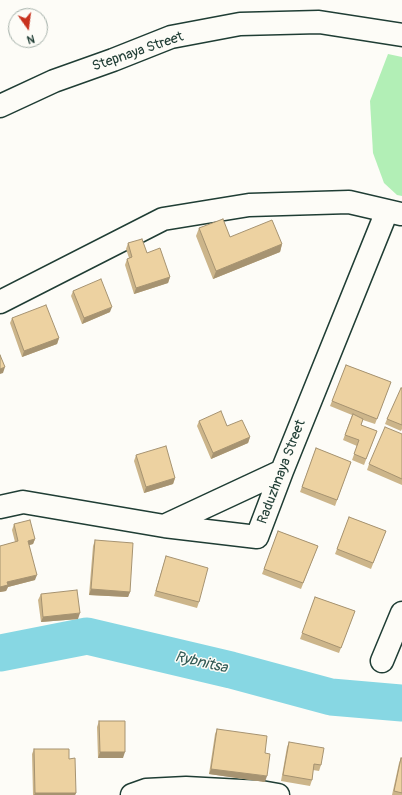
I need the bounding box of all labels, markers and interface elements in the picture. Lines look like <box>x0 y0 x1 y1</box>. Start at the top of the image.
north arrow <box>8 8 48 48</box>
street label: Stepnaya Street <box>90 29 186 75</box>
text: N <box>26 32 36 46</box>
street label: Raduzhnaya Street <box>254 418 310 526</box>
water label: Rybnitsa <box>173 648 229 678</box>

